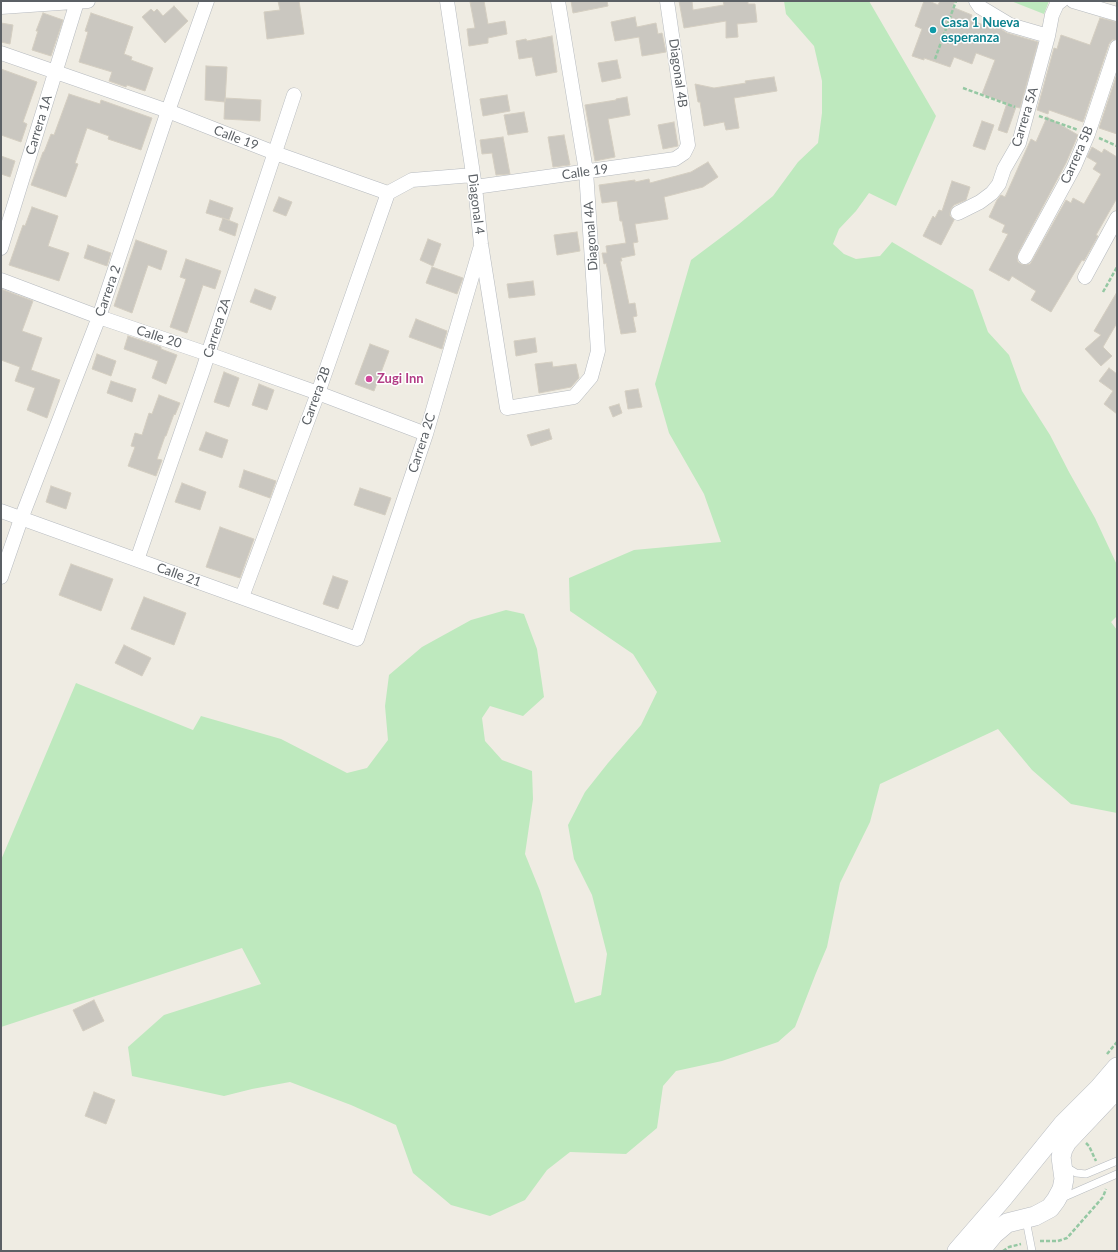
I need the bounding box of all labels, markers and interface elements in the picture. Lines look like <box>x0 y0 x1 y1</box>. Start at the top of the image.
place label: Casa 1 Nueva esperanza <box>941 15 1020 46</box>
marker: Casa 1 Nueva esperanza <box>928 25 938 35</box>
street label: Diagonal 4B <box>665 38 691 108</box>
street label: Carrera 5A <box>1008 85 1042 149</box>
street label: Carrera 1A <box>22 93 56 157</box>
street label: Calle 19 <box>211 122 261 154</box>
street label: Carrera 5B <box>1057 124 1097 186</box>
street label: Calle 19 <box>561 161 609 183</box>
street label: Diagonal 4 <box>465 173 487 235</box>
street label: Diagonal 4A <box>581 201 601 271</box>
street label: Carrera 2 <box>92 263 124 319</box>
street label: Carrera 2A <box>200 296 234 360</box>
street label: Calle 20 <box>134 322 184 352</box>
street label: Carrera 2B <box>298 364 334 428</box>
place label: Zugi Inn <box>377 371 424 387</box>
marker: Zugi Inn <box>364 374 374 384</box>
street label: Carrera 2C <box>405 411 439 475</box>
street label: Calle 21 <box>154 560 204 590</box>

